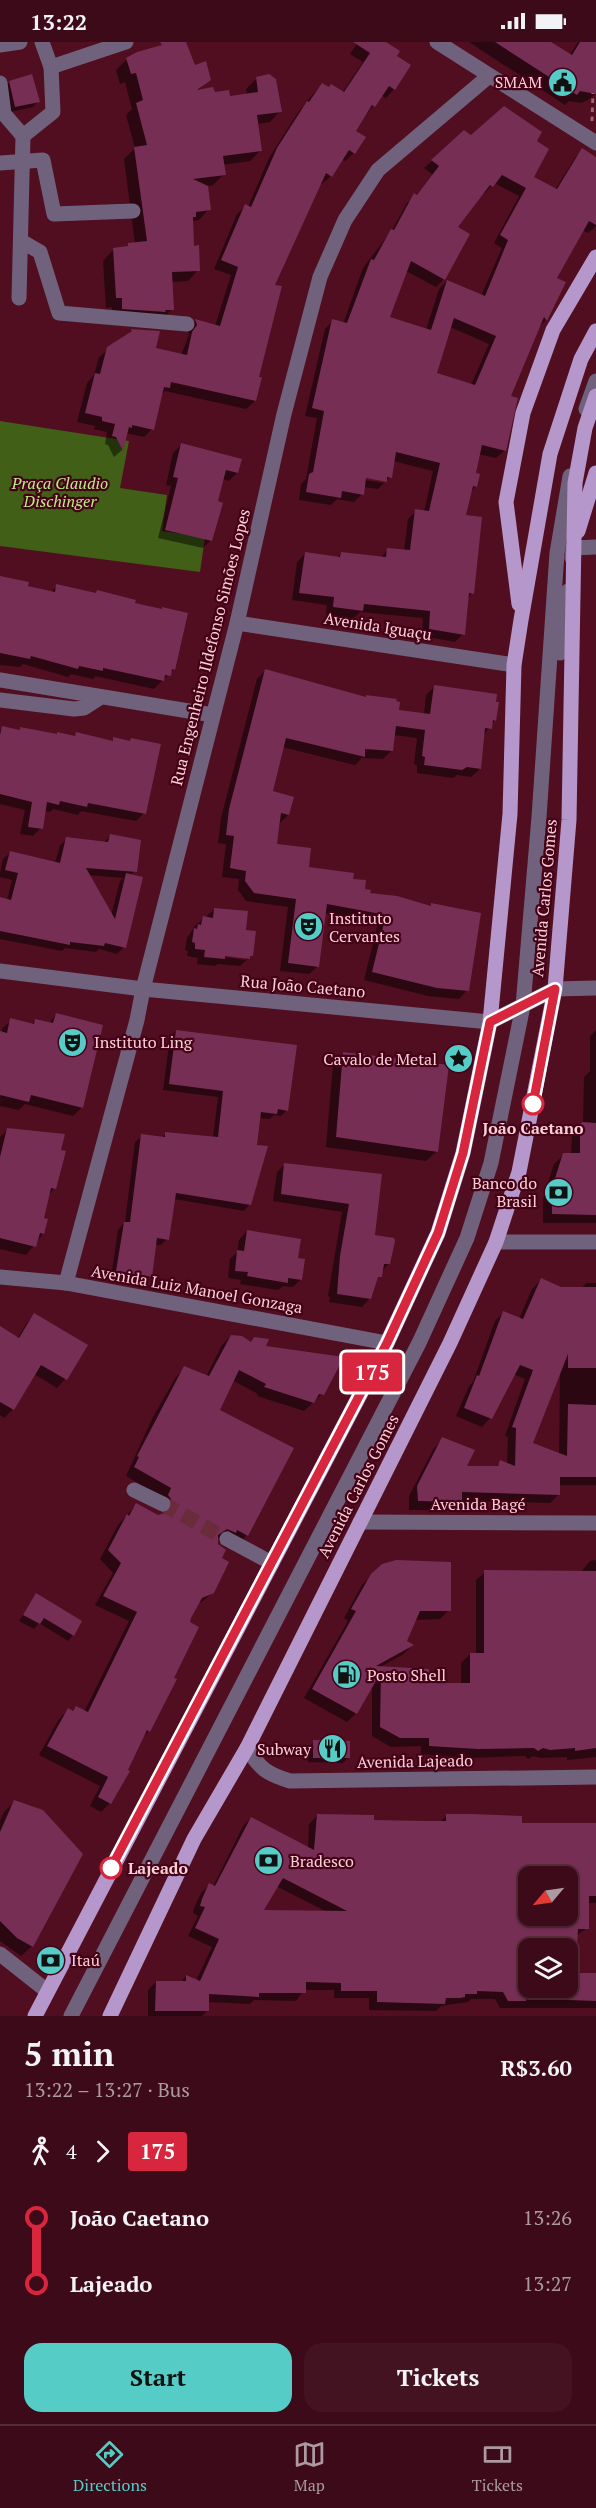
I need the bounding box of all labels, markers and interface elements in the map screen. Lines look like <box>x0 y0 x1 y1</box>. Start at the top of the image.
text: 13:22 <box>30 7 87 36</box>
public building icon: SMAM <box>547 66 579 98</box>
place label: SMAM <box>495 71 542 93</box>
park label: Praça Claudio Dischinger <box>11 472 108 512</box>
street label: Rua Engenheiro Ildefonso Simões Lopes <box>165 506 255 788</box>
street label: Avenida Iguaçu <box>323 607 433 645</box>
street label: Avenida Carlos Gomes <box>526 818 562 978</box>
place label: Instituto Cervantes <box>329 907 400 947</box>
theatre icon: Instituto Cervantes <box>292 911 324 943</box>
street label: Rua João Caetano <box>240 970 367 1002</box>
theatre icon: Instituto Ling <box>57 1026 89 1058</box>
place label: Instituto Ling <box>94 1031 193 1053</box>
place icon: Cavalo de Metal <box>442 1043 474 1075</box>
place label: Cavalo de Metal <box>323 1048 437 1070</box>
marker: João Caetano <box>522 1093 544 1115</box>
place label: João Caetano <box>482 1117 584 1139</box>
place label: Banco do Brasil <box>472 1172 537 1212</box>
bank icon: Banco do Brasil <box>542 1176 574 1208</box>
street label: Avenida Luiz Manoel Gonzaga <box>90 1260 304 1318</box>
line badge: 175 <box>338 1352 406 1392</box>
text: 175 <box>354 1358 390 1386</box>
street label: Avenida Carlos Gomes <box>312 1410 404 1562</box>
street label: Avenida Bagé <box>430 1493 526 1515</box>
fuel station icon: Posto Shell <box>330 1659 362 1691</box>
place label: Posto Shell <box>367 1664 446 1686</box>
restaurant icon: Subway <box>316 1733 348 1765</box>
place label: Subway <box>257 1738 312 1760</box>
street label: Avenida Lajeado <box>357 1749 473 1773</box>
bank icon: Bradesco <box>253 1845 285 1877</box>
place label: Bradesco <box>290 1850 354 1872</box>
marker: Lajeado <box>100 1857 122 1879</box>
place label: Lajeado <box>128 1857 188 1879</box>
north arrow <box>518 1866 578 1926</box>
map controls <box>518 1866 578 1998</box>
button: layers <box>518 1938 578 1998</box>
bank icon: Itaú <box>34 1944 66 1976</box>
place label: Itaú <box>71 1949 100 1971</box>
text: 5 min <box>24 2032 114 2075</box>
text: R$3.60 <box>500 2053 572 2082</box>
text: 13:22 – 13:27 · Bus <box>24 2076 190 2103</box>
icon: walk <box>24 2135 57 2168</box>
icon: forward <box>86 2135 119 2168</box>
text: 175 <box>140 2137 175 2165</box>
text: 4 <box>66 2138 77 2165</box>
text: João Caetano <box>70 2203 209 2232</box>
text: 13:26 <box>523 2204 572 2231</box>
text: Lajeado <box>70 2269 152 2298</box>
text: 13:27 <box>523 2270 572 2297</box>
button: Start <box>24 2343 292 2412</box>
button: Tickets <box>304 2343 572 2412</box>
tab: Directions <box>73 2438 147 2496</box>
tab: Map <box>293 2438 326 2496</box>
tab: Tickets <box>472 2438 523 2496</box>

